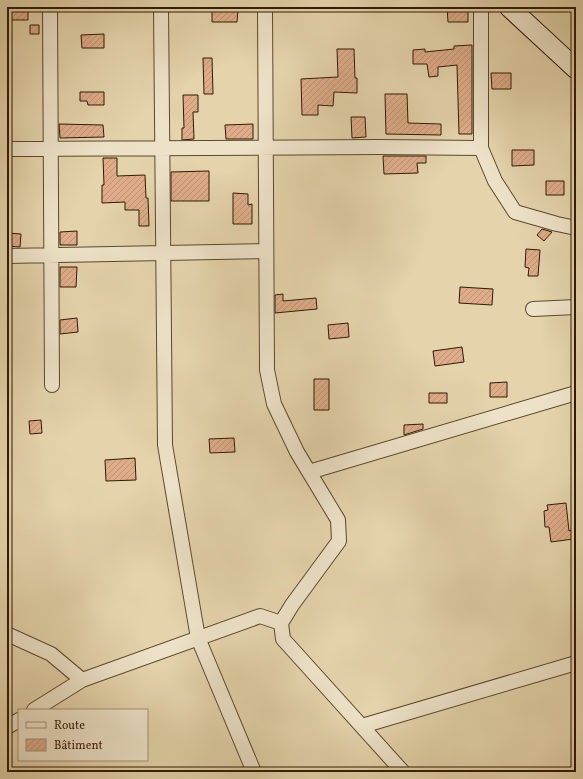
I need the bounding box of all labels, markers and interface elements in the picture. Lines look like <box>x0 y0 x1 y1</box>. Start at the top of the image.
legend <box>18 709 148 761</box>
text: Route <box>54 718 85 734</box>
text: Bâtiment <box>54 738 103 754</box>

